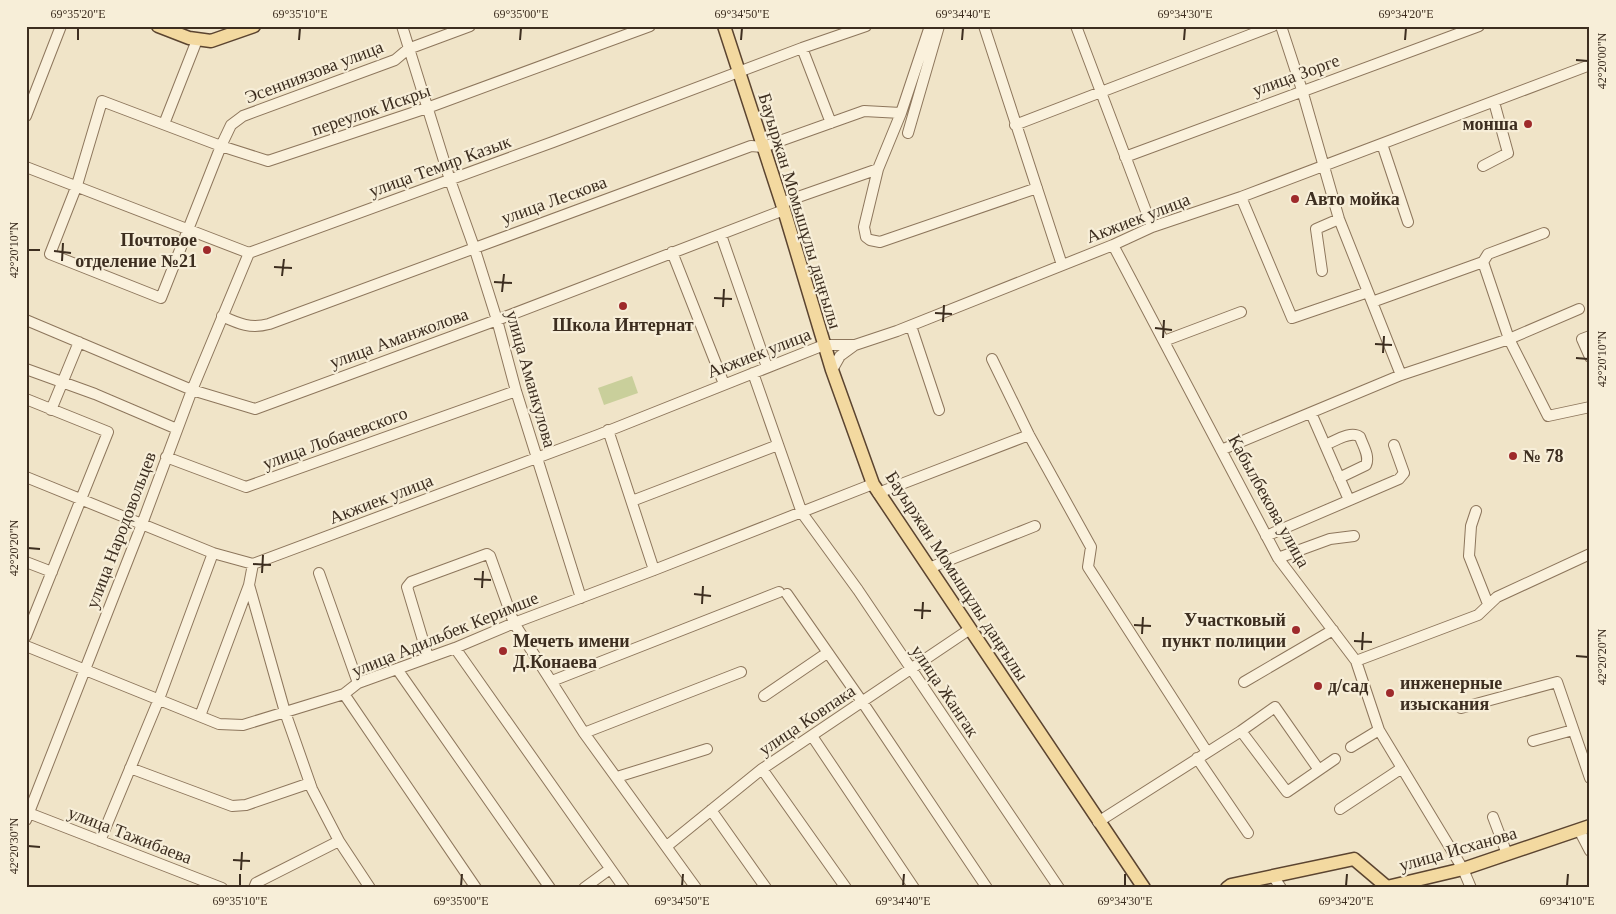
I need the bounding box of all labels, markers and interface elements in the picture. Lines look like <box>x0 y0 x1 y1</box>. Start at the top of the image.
text: 69°35'20"E <box>50 7 106 21</box>
text: 69°35'10"E <box>272 7 328 21</box>
text: 69°35'00"E <box>493 7 549 21</box>
text: 69°34'50"E <box>714 7 770 21</box>
text: 69°34'40"E <box>935 7 991 21</box>
text: 69°34'30"E <box>1157 7 1213 21</box>
text: 69°34'20"E <box>1378 7 1434 21</box>
text: 42°20'00"N <box>1595 32 1609 89</box>
street label: Эсенниязова улица <box>242 36 386 108</box>
street label: улица Зорге <box>1250 50 1342 100</box>
street label: переулок Искры <box>309 80 433 140</box>
street label: Бауыржан Момышұлы даңғылы <box>755 91 845 331</box>
place label: монша <box>1462 114 1518 134</box>
marker: монша <box>1522 118 1534 130</box>
street label: улица Темир Казык <box>366 131 514 201</box>
street label: улица Лескова <box>499 172 609 228</box>
street label: Акжиек улица <box>1083 189 1193 247</box>
place label: Авто мойка <box>1305 189 1400 209</box>
marker: Авто мойка <box>1289 193 1301 205</box>
text: 42°20'10"N <box>7 221 21 278</box>
place label: Почтовое отделение №21 <box>75 230 197 271</box>
marker: Почтовое отделение №21 <box>201 244 213 256</box>
marker: Школа Интернат <box>617 300 629 312</box>
street label: улица Аманжолова <box>327 304 471 372</box>
street label: улица Аманкулова <box>502 308 560 450</box>
place label: Школа Интернат <box>552 315 694 335</box>
street label: Акжиек улица <box>704 324 814 382</box>
text: 42°20'10"N <box>1595 330 1609 387</box>
street label: улица Лобачевского <box>260 403 410 473</box>
street label: Кабылбекова улица <box>1224 431 1314 571</box>
place label: № 78 <box>1523 446 1564 466</box>
street label: улица Народовольцев <box>82 449 160 611</box>
marker: № 78 <box>1507 450 1519 462</box>
street label: Бауыржан Момышұлы даңғылы <box>882 468 1032 684</box>
street label: Акжиек улица <box>326 470 436 528</box>
text: 42°20'20"N <box>7 519 21 576</box>
street label: улица Адильбек Керимше <box>349 587 541 681</box>
place label: Участковый пункт полиции <box>1162 610 1286 651</box>
marker: Участковый пункт полиции <box>1290 624 1302 636</box>
text: 42°20'20"N <box>1595 628 1609 685</box>
place label: Мечеть имени Д.Конаева <box>513 631 630 672</box>
street label: улица Жангак <box>907 641 983 741</box>
marker: Мечеть имени Д.Конаева <box>497 645 509 657</box>
place label: инженерные изыскания <box>1400 673 1502 714</box>
place label: д/сад <box>1328 676 1368 696</box>
street label: улица Ковпака <box>755 680 859 760</box>
marker: д/сад <box>1312 680 1324 692</box>
marker: инженерные изыскания <box>1384 687 1396 699</box>
street label: улица Тажибаева <box>65 802 195 868</box>
text: 42°20'30"N <box>7 817 21 874</box>
street label: улица Исханова <box>1397 823 1519 875</box>
text: 69°35'10"E <box>212 894 268 908</box>
text: 69°35'00"E <box>433 894 489 908</box>
text: 69°34'50"E <box>654 894 710 908</box>
text: 69°34'40"E <box>875 894 931 908</box>
text: 69°34'30"E <box>1097 894 1153 908</box>
text: 69°34'20"E <box>1318 894 1374 908</box>
text: 69°34'10"E <box>1539 894 1595 908</box>

